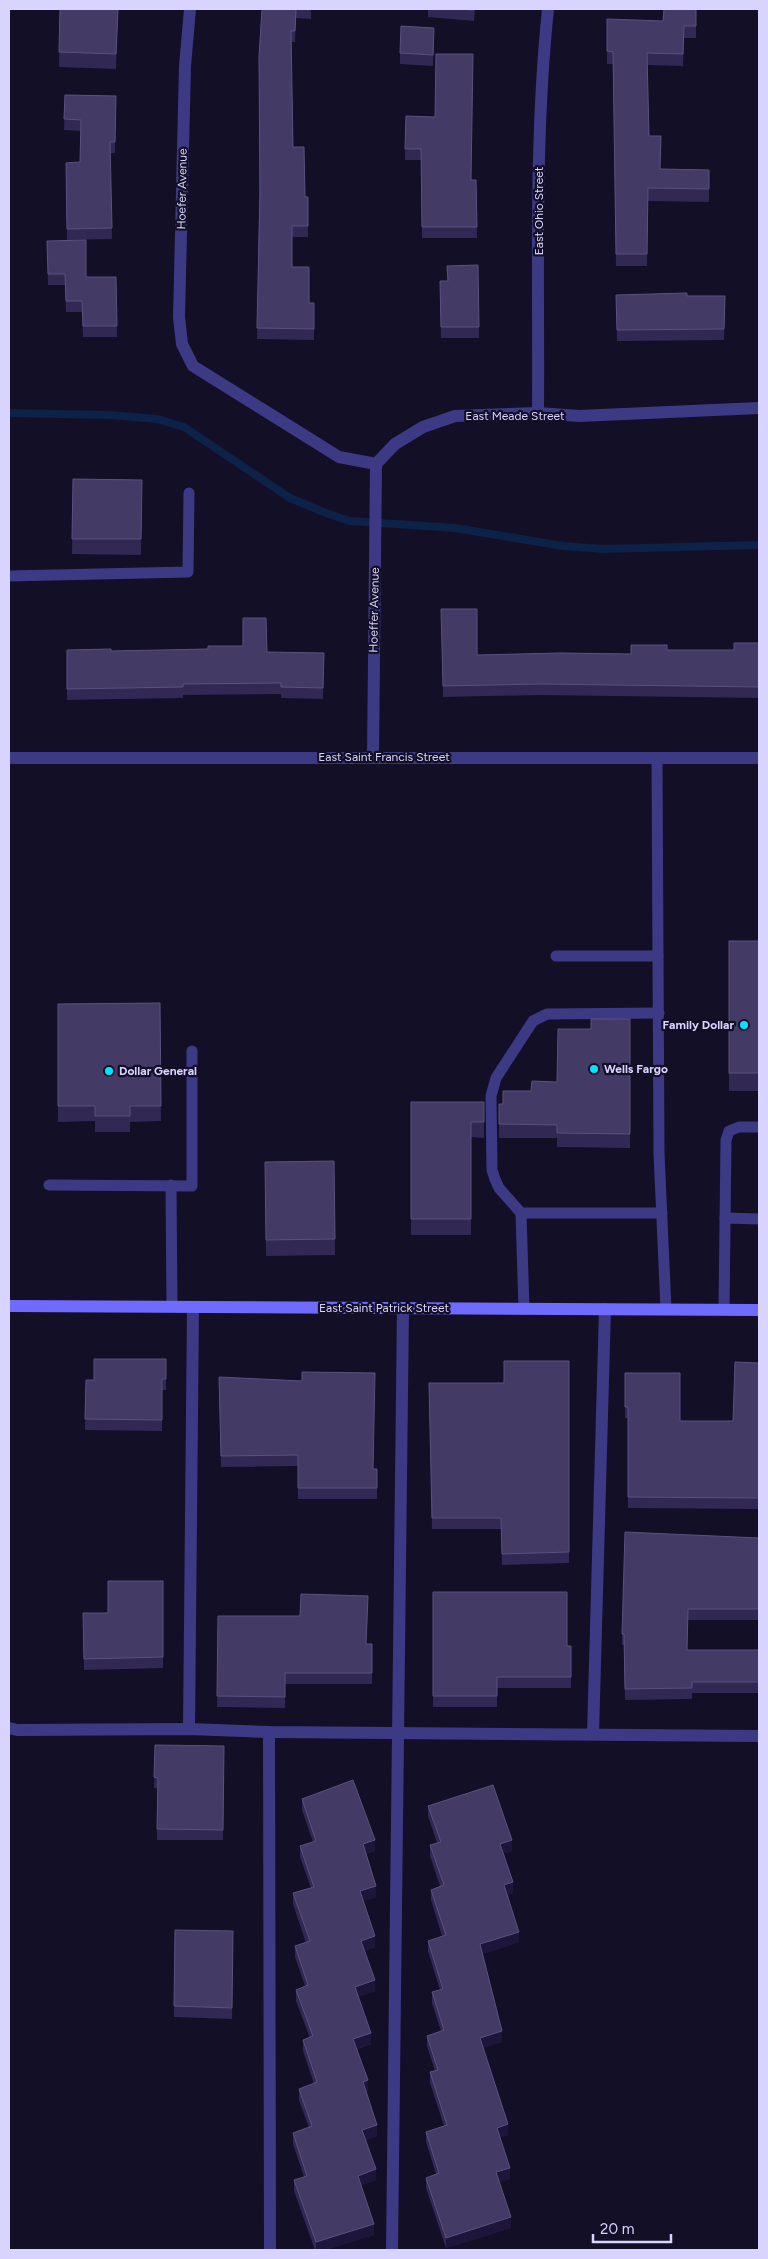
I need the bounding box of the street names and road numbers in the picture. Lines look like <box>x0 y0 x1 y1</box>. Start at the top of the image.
street label: Hoefer Avenue <box>174 148 190 230</box>
street label: East Ohio Street <box>532 166 546 255</box>
street label: East Meade Street <box>465 409 565 423</box>
street label: Hoeffer Avenue <box>366 567 382 653</box>
street label: East Saint Francis Street <box>318 750 450 764</box>
street label: East Saint Patrick Street <box>319 1301 449 1315</box>

